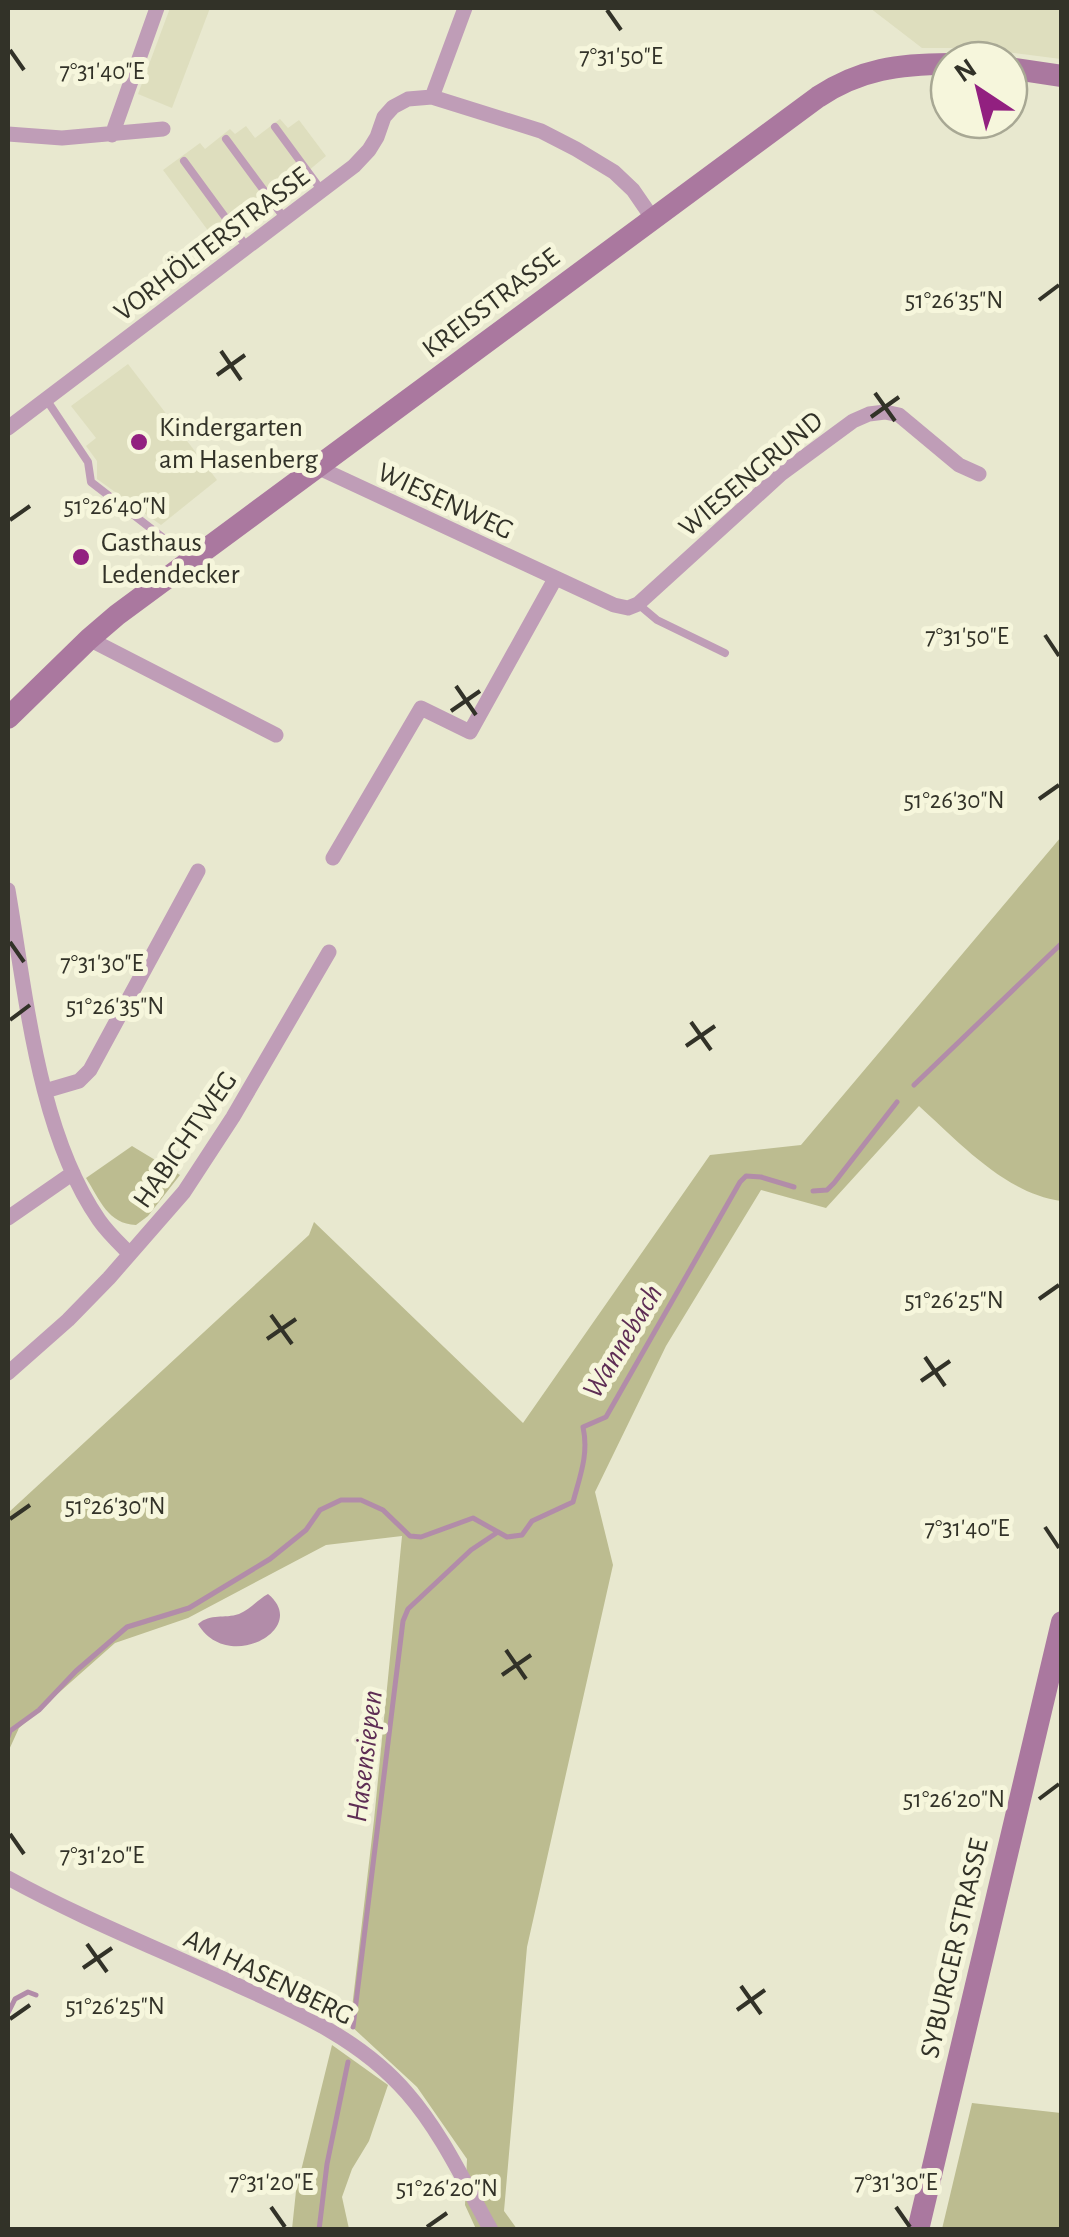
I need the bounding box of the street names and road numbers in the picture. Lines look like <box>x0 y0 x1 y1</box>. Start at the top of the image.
street label: VORHÖLTERSTRASSE <box>108 161 315 327</box>
street label: KREISSTRASSE <box>418 243 565 364</box>
street label: WIESENGRUND <box>674 407 828 542</box>
street label: WIESENWEG <box>373 458 517 545</box>
street label: HABICHTWEG <box>128 1067 243 1213</box>
street label: SYBURGER STRASSE <box>916 1836 994 2061</box>
street label: AM HASENBERG <box>179 1925 357 2031</box>

